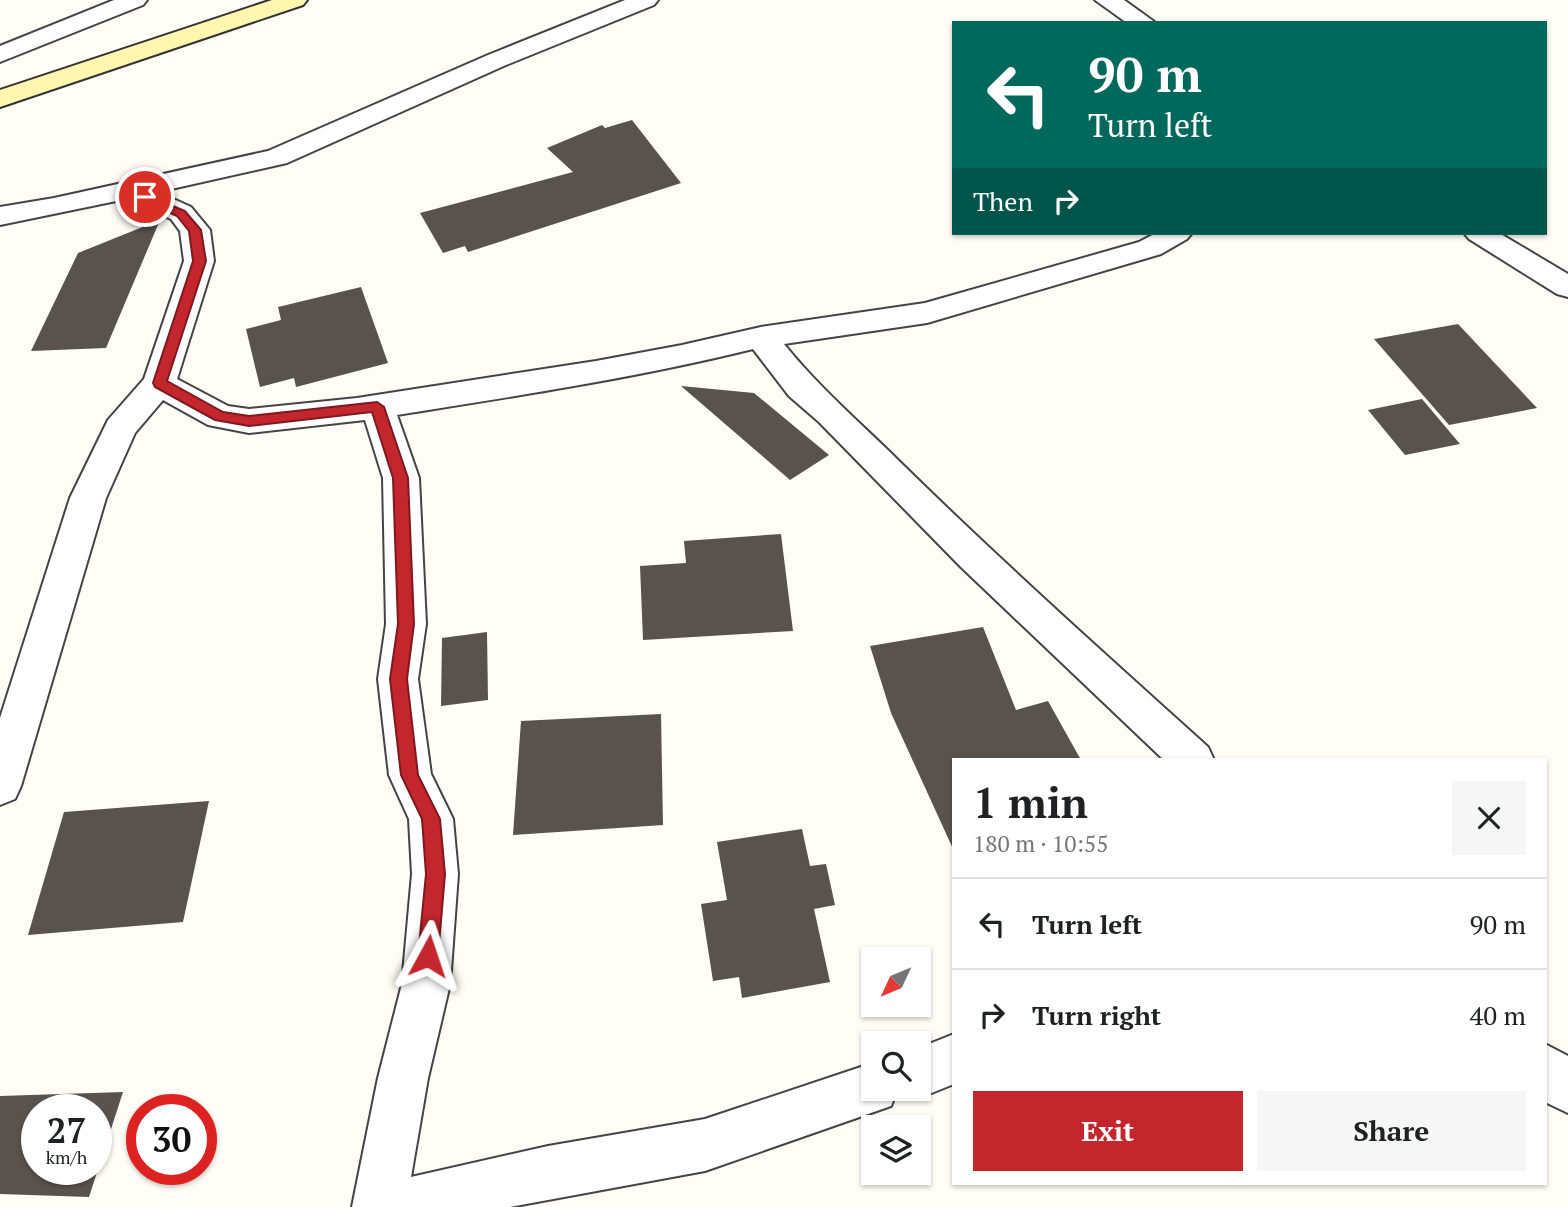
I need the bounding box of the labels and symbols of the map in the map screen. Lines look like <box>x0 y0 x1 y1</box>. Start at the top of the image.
pin <box>115 167 175 227</box>
position arrow <box>391 919 465 993</box>
north arrow <box>861 947 931 1017</box>
speed limit sign: 30 <box>126 1094 217 1185</box>

